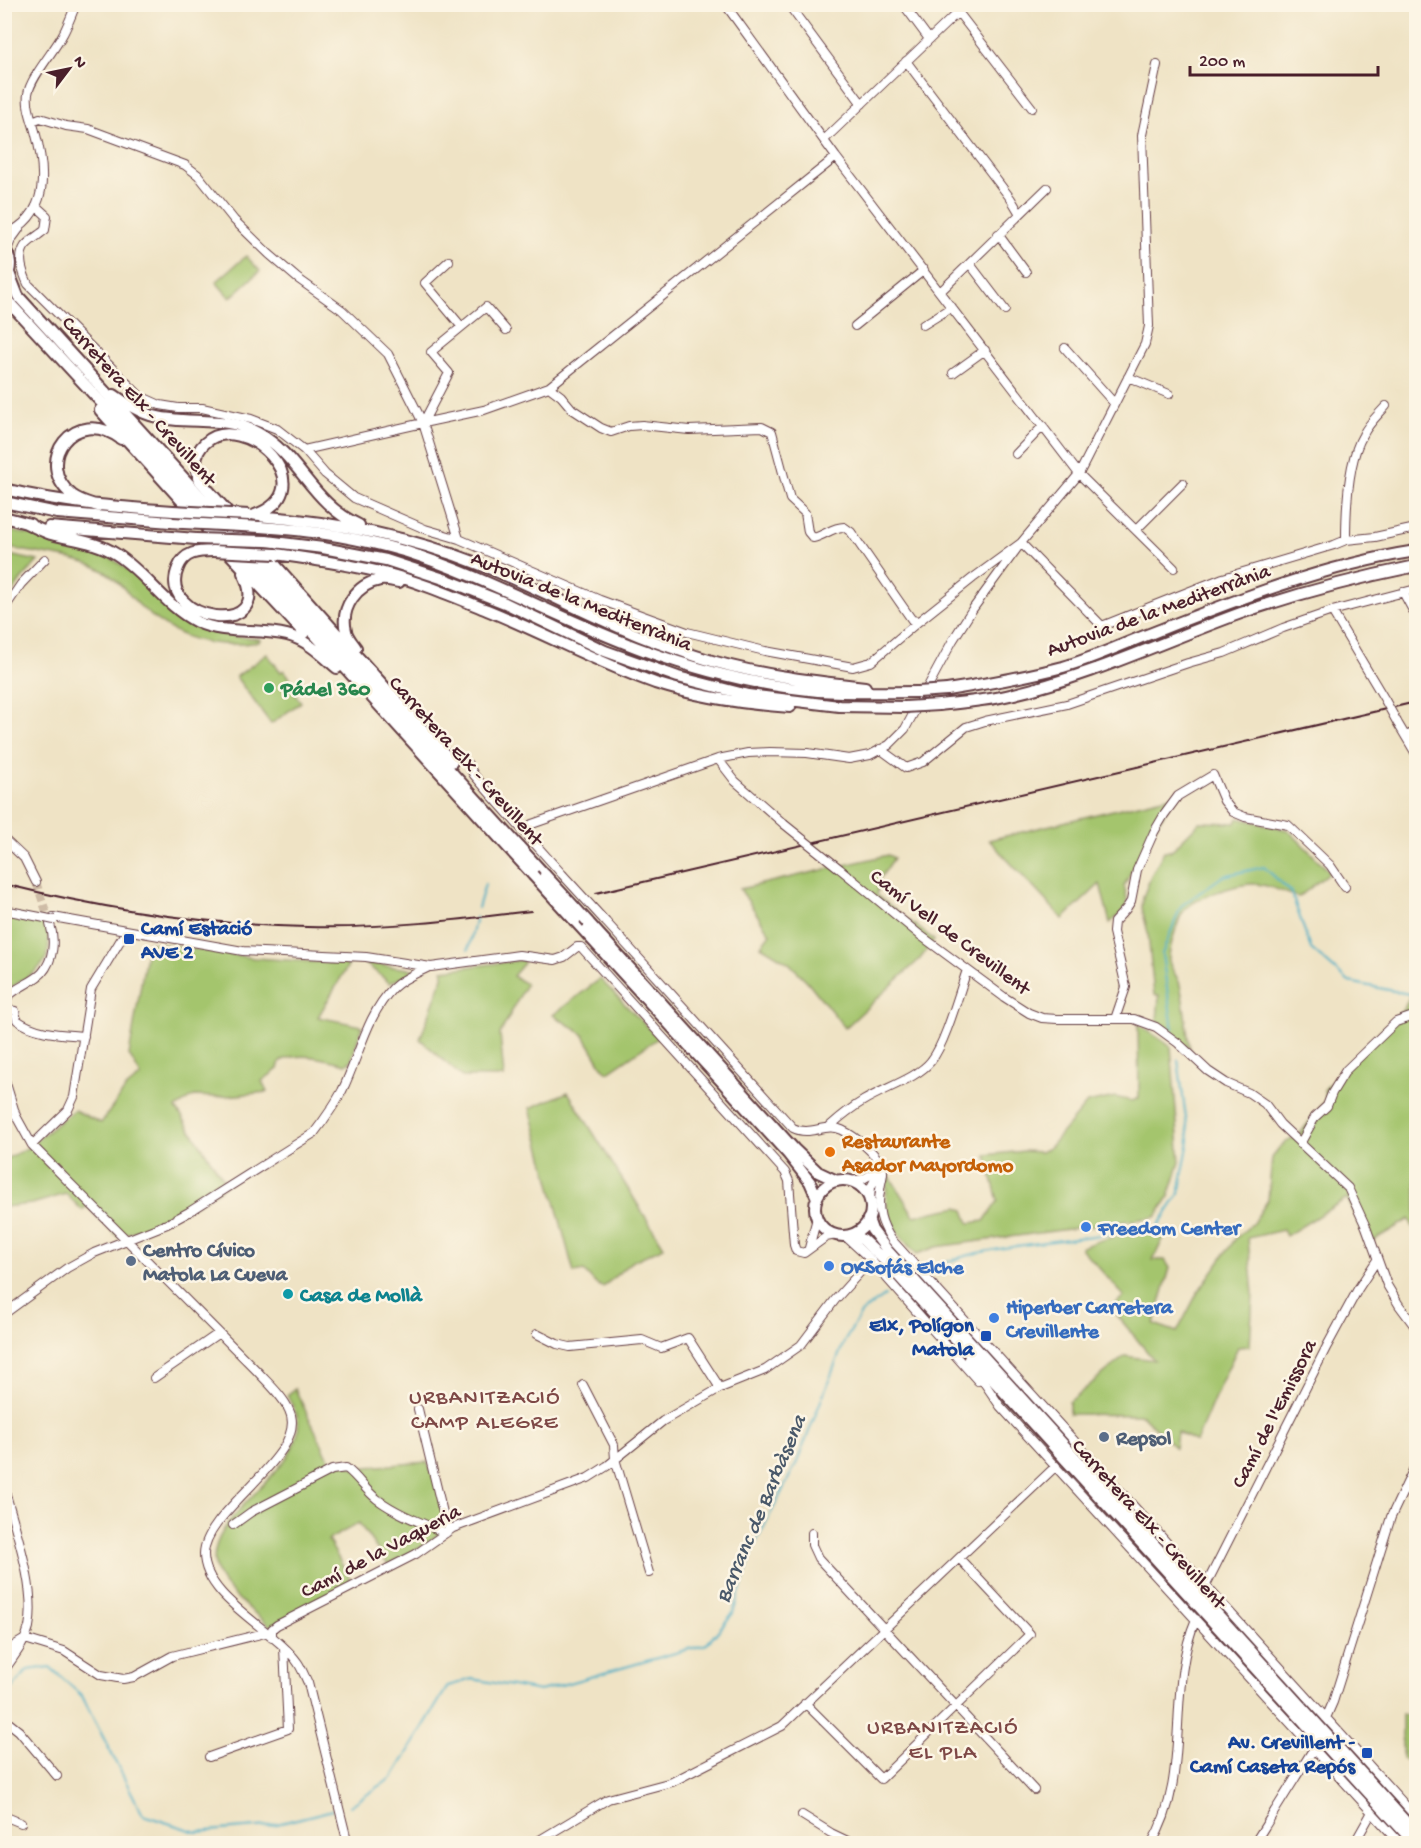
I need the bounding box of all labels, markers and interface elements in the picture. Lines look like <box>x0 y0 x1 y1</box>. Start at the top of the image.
north arrow <box>39 39 99 99</box>
scale bar <box>1190 39 1378 77</box>
text: 200 m <box>1199 52 1246 73</box>
text: N <box>68 53 90 73</box>
street label: Carretera Elx - Crevillent <box>55 312 222 494</box>
street label: Autovia de la Mediterrània <box>467 547 696 660</box>
street label: Autovia de la Mediterrània <box>1044 560 1276 664</box>
street label: Carretera Elx - Crevillent <box>382 672 549 854</box>
place label: Pádel 360 <box>280 679 371 704</box>
marker: Pádel 360 <box>262 681 276 695</box>
street label: Camí Vell de Crevillent <box>864 865 1036 1004</box>
place label: Camí Estació AVE 2 <box>140 918 252 967</box>
marker: Camí Estació AVE 2 <box>122 932 136 946</box>
place label: Restaurante Asador Mayordomo <box>841 1131 1013 1180</box>
marker: Restaurante Asador Mayordomo <box>823 1145 837 1159</box>
place label: Freedom Center <box>1097 1218 1243 1243</box>
marker: Freedom Center <box>1079 1220 1093 1234</box>
place label: Centro Cívico Matola La Cueva <box>142 1240 289 1289</box>
marker: Centro Cívico Matola La Cueva <box>124 1254 138 1268</box>
place label: OKSofás Elche <box>841 1257 965 1282</box>
marker: OKSofás Elche <box>822 1259 836 1273</box>
place label: Casa de Mollà <box>299 1285 423 1310</box>
marker: Casa de Mollà <box>281 1287 295 1301</box>
place label: Hiperber Carretera Crevillente <box>1005 1297 1174 1346</box>
marker: Hiperber Carretera Crevillente <box>987 1311 1001 1325</box>
place label: Elx, Polígon Matola <box>869 1315 975 1364</box>
marker: Elx, Polígon Matola <box>979 1329 993 1343</box>
street label: Camí de l'Emissora <box>1228 1335 1325 1493</box>
district label: URBANITZACIÓ CAMP ALEGRE <box>409 1386 561 1437</box>
water label: Barranc de Barbàsena <box>711 1410 815 1607</box>
place label: Repsol <box>1115 1428 1172 1453</box>
marker: Repsol <box>1097 1430 1111 1444</box>
street label: Carretera Elx - Crevillent <box>1065 1435 1232 1617</box>
street label: Camí de la Vaqueria <box>298 1500 467 1606</box>
district label: URBANITZACIÓ EL PLA <box>867 1716 1019 1767</box>
place label: Av. Crevillent - Camí Caseta Repós <box>1189 1732 1356 1781</box>
marker: Av. Crevillent - Camí Caseta Repós <box>1360 1746 1374 1760</box>

